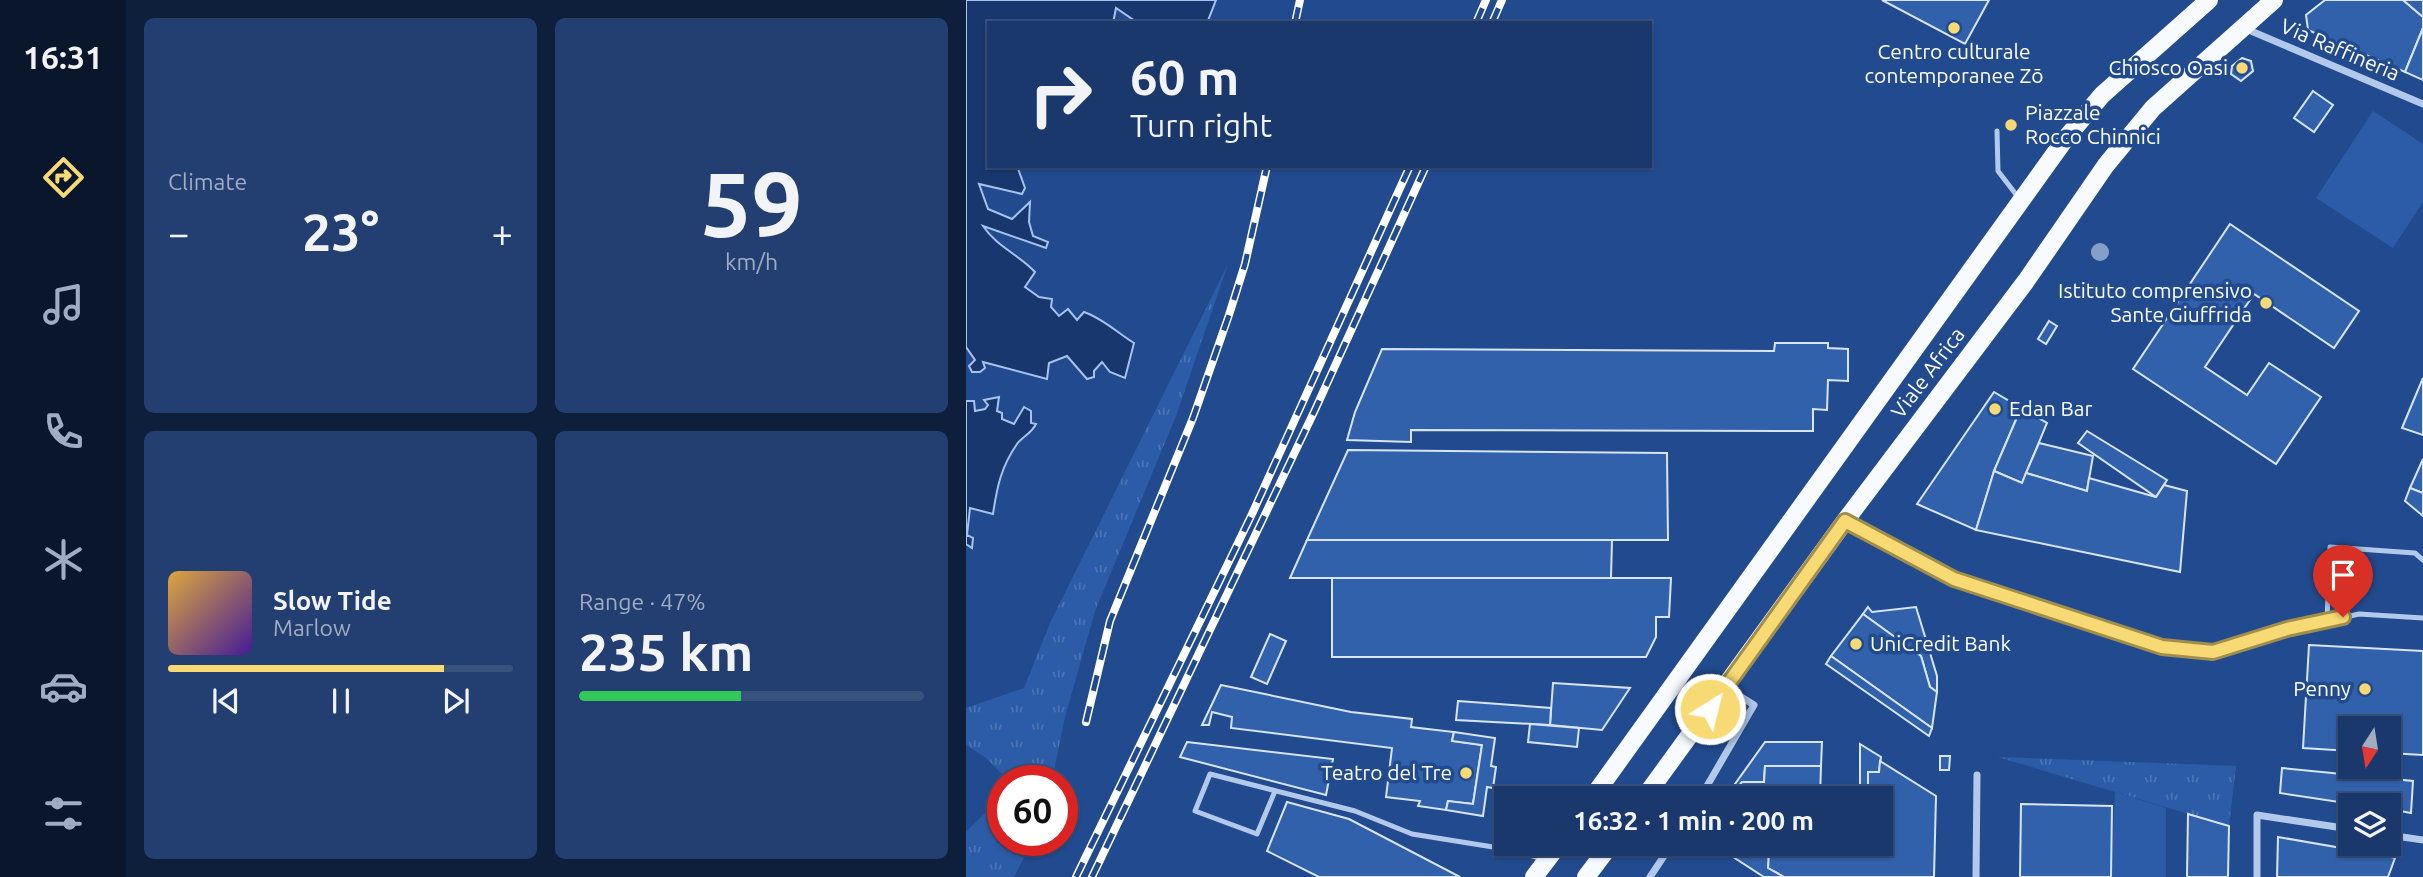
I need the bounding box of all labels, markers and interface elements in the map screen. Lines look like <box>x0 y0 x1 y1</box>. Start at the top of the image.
street label: Via Raffineria <box>2277 13 2404 85</box>
marker: Centro culturale contemporanee Zō <box>1946 20 1962 36</box>
text: 16:31 <box>23 39 103 75</box>
place label: Centro culturale contemporanee Zō <box>1864 39 2044 87</box>
icon: right <box>1015 49 1106 140</box>
text: 60 m <box>1130 49 1239 104</box>
place label: Chiosco Oasi <box>2109 55 2228 79</box>
marker: Chiosco Oasi <box>2234 60 2250 76</box>
place label: Piazzale Rocco Chinnici <box>2025 100 2161 148</box>
text: Turn right <box>1130 107 1272 143</box>
marker: Piazzale Rocco Chinnici <box>2003 117 2019 133</box>
text: 59 <box>700 152 803 254</box>
icon: directions <box>39 153 88 202</box>
text: Climate <box>168 169 247 194</box>
text: 23° <box>302 203 379 261</box>
text: − <box>168 212 189 254</box>
text: + <box>492 212 513 254</box>
text: km/h <box>725 249 778 274</box>
place label: Istituto comprensivo Sante Giuffrida <box>2058 278 2252 326</box>
icon: music <box>39 280 88 329</box>
marker: Istituto comprensivo Sante Giuffrida <box>2258 295 2274 311</box>
street label: Viale Africa <box>1885 322 1969 422</box>
place label: Edan Bar <box>2009 396 2093 420</box>
marker: Edan Bar <box>1987 401 2003 417</box>
icon: phone <box>39 407 88 456</box>
icon: climate <box>39 535 88 584</box>
pin <box>2313 545 2373 617</box>
icon: arrive <box>2324 556 2362 594</box>
text: Slow Tide <box>273 586 392 615</box>
text: Range · 47% <box>579 589 706 614</box>
text: Marlow <box>273 615 351 640</box>
text: 235 km <box>579 623 753 681</box>
place label: UniCredit Bank <box>1870 631 2011 655</box>
marker: UniCredit Bank <box>1848 636 1864 652</box>
icon: car <box>39 662 88 711</box>
position arrow <box>1673 672 1747 746</box>
place label: Penny <box>2293 676 2351 700</box>
marker: Penny <box>2357 681 2373 697</box>
icon: previous <box>207 682 245 720</box>
icon: pause <box>322 682 360 720</box>
icon: next <box>437 682 475 720</box>
north arrow <box>2338 716 2401 779</box>
map controls <box>2338 716 2401 856</box>
place label: Teatro del Tre <box>1321 760 1452 784</box>
speed limit sign: 60 <box>987 765 1078 856</box>
marker: Teatro del Tre <box>1458 765 1474 781</box>
icon: filters <box>39 789 88 838</box>
button: layers <box>2338 793 2401 856</box>
text: 16:32 · 1 min · 200 m <box>1573 806 1814 835</box>

